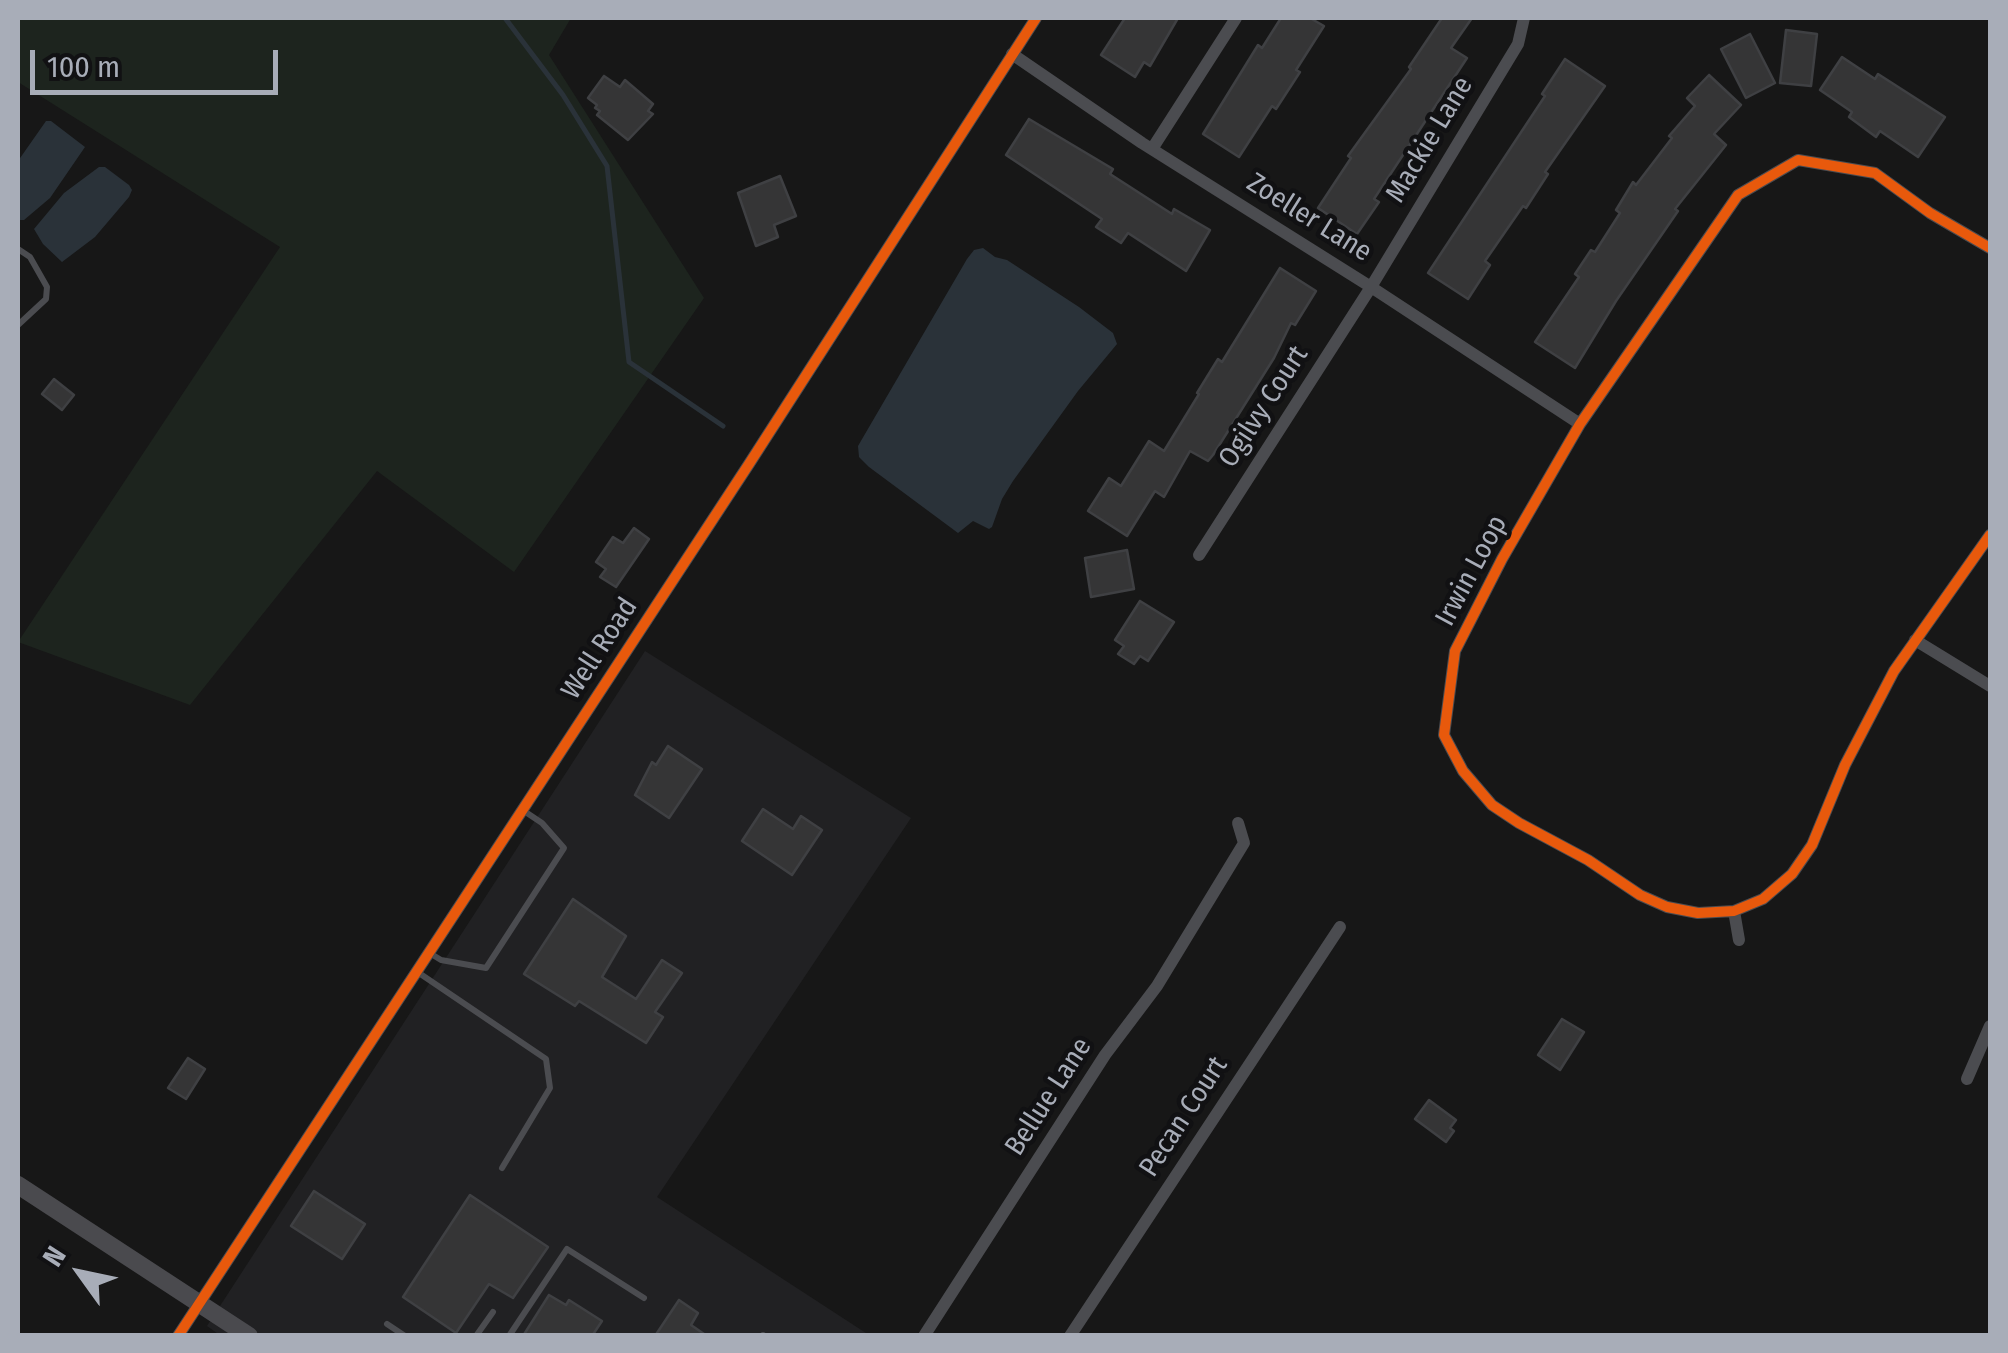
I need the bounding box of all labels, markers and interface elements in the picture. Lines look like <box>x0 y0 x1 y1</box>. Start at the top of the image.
scale bar <box>35 30 282 92</box>
text: 100 m <box>47 49 120 85</box>
street label: Mackie Lane <box>1379 71 1481 209</box>
street label: Zoeller Lane <box>1241 167 1377 269</box>
street label: Ogilvy Court <box>1212 340 1316 474</box>
street label: Irwin Loop <box>1429 510 1515 632</box>
street label: Well Road <box>555 592 645 706</box>
street label: Bellue Lane <box>999 1032 1099 1162</box>
street label: Pecan Court <box>1133 1051 1235 1183</box>
north arrow <box>30 1223 130 1323</box>
text: N <box>36 1240 73 1272</box>

